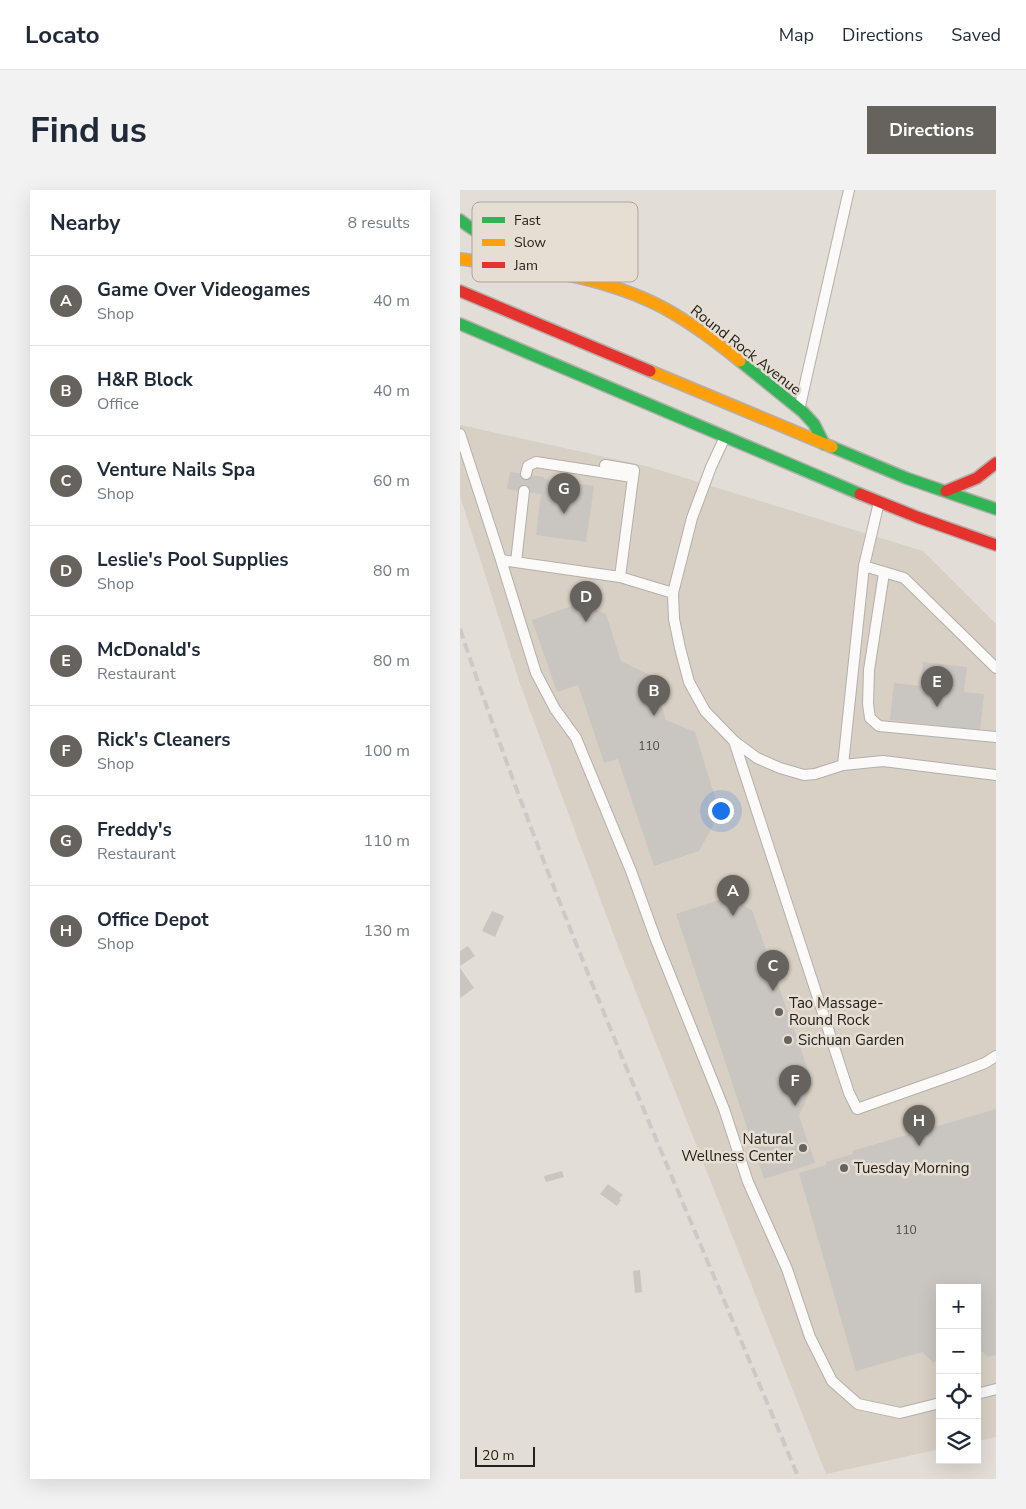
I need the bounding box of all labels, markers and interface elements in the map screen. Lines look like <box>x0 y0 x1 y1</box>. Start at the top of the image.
text: Locato <box>25 19 100 51</box>
text: Map <box>779 23 814 47</box>
text: Directions <box>842 23 923 47</box>
text: Saved <box>951 23 1001 47</box>
button: Directions <box>867 106 996 154</box>
text: Find us <box>30 107 147 154</box>
legend <box>472 202 638 282</box>
text: Nearby <box>50 209 120 237</box>
text: Fast <box>514 211 540 230</box>
text: 8 results <box>348 212 410 234</box>
text: Slow <box>514 233 546 252</box>
text: Jam <box>513 256 538 275</box>
text: Game Over Videogames <box>97 277 310 303</box>
text: A <box>60 290 72 312</box>
text: 40 m <box>373 290 410 312</box>
street label: Round Rock Avenue <box>687 300 805 400</box>
text: Shop <box>97 303 134 325</box>
text: H&R Block <box>97 367 193 393</box>
text: B <box>60 380 72 402</box>
text: 40 m <box>373 380 410 402</box>
text: Office <box>97 393 139 415</box>
text: Venture Nails Spa <box>97 457 255 483</box>
text: C <box>61 470 71 492</box>
text: 60 m <box>373 470 410 492</box>
pin: G <box>548 473 580 514</box>
text: Shop <box>97 483 134 505</box>
text: Leslie's Pool Supplies <box>97 547 289 573</box>
text: D <box>60 560 72 582</box>
text: 80 m <box>373 560 410 582</box>
text: Shop <box>97 573 134 595</box>
pin: D <box>570 581 602 622</box>
text: McDonald's <box>97 637 201 663</box>
text: E <box>61 650 71 672</box>
text: 80 m <box>373 650 410 672</box>
text: Restaurant <box>97 663 176 685</box>
pin: E <box>921 666 953 707</box>
pin: B <box>638 675 670 716</box>
text: Rick's Cleaners <box>97 727 231 753</box>
house number: 110 <box>638 738 660 754</box>
text: F <box>62 740 71 762</box>
text: 100 m <box>363 740 410 762</box>
text: Shop <box>97 753 134 775</box>
your location <box>708 798 734 824</box>
text: Freddy's <box>97 817 172 843</box>
text: G <box>60 830 72 852</box>
text: 110 m <box>363 830 410 852</box>
text: Restaurant <box>97 843 176 865</box>
pin: A <box>717 875 749 916</box>
text: Office Depot <box>97 907 209 933</box>
text: H <box>60 920 72 942</box>
text: 130 m <box>363 920 410 942</box>
text: Shop <box>97 933 134 955</box>
pin: C <box>757 950 789 991</box>
place label: Tao Massage- Round Rock <box>789 993 884 1030</box>
marker: Tao Massage- Round Rock <box>773 1006 785 1018</box>
place label: Sichuan Garden <box>798 1030 904 1050</box>
marker: Sichuan Garden <box>782 1034 794 1046</box>
pin: F <box>779 1065 811 1106</box>
pin: H <box>903 1105 935 1146</box>
place label: Natural Wellness Center <box>681 1129 794 1166</box>
marker: Natural Wellness Center <box>797 1142 809 1154</box>
place label: Tuesday Morning <box>854 1158 970 1178</box>
marker: Tuesday Morning <box>838 1162 850 1174</box>
house number: 110 <box>895 1222 917 1238</box>
map controls <box>936 1284 981 1464</box>
button: + <box>936 1284 981 1329</box>
button: − <box>936 1329 981 1374</box>
button: locate <box>936 1374 981 1419</box>
button: layers <box>936 1419 981 1464</box>
scale bar <box>475 1444 535 1467</box>
text: 20 m <box>482 1446 514 1465</box>

